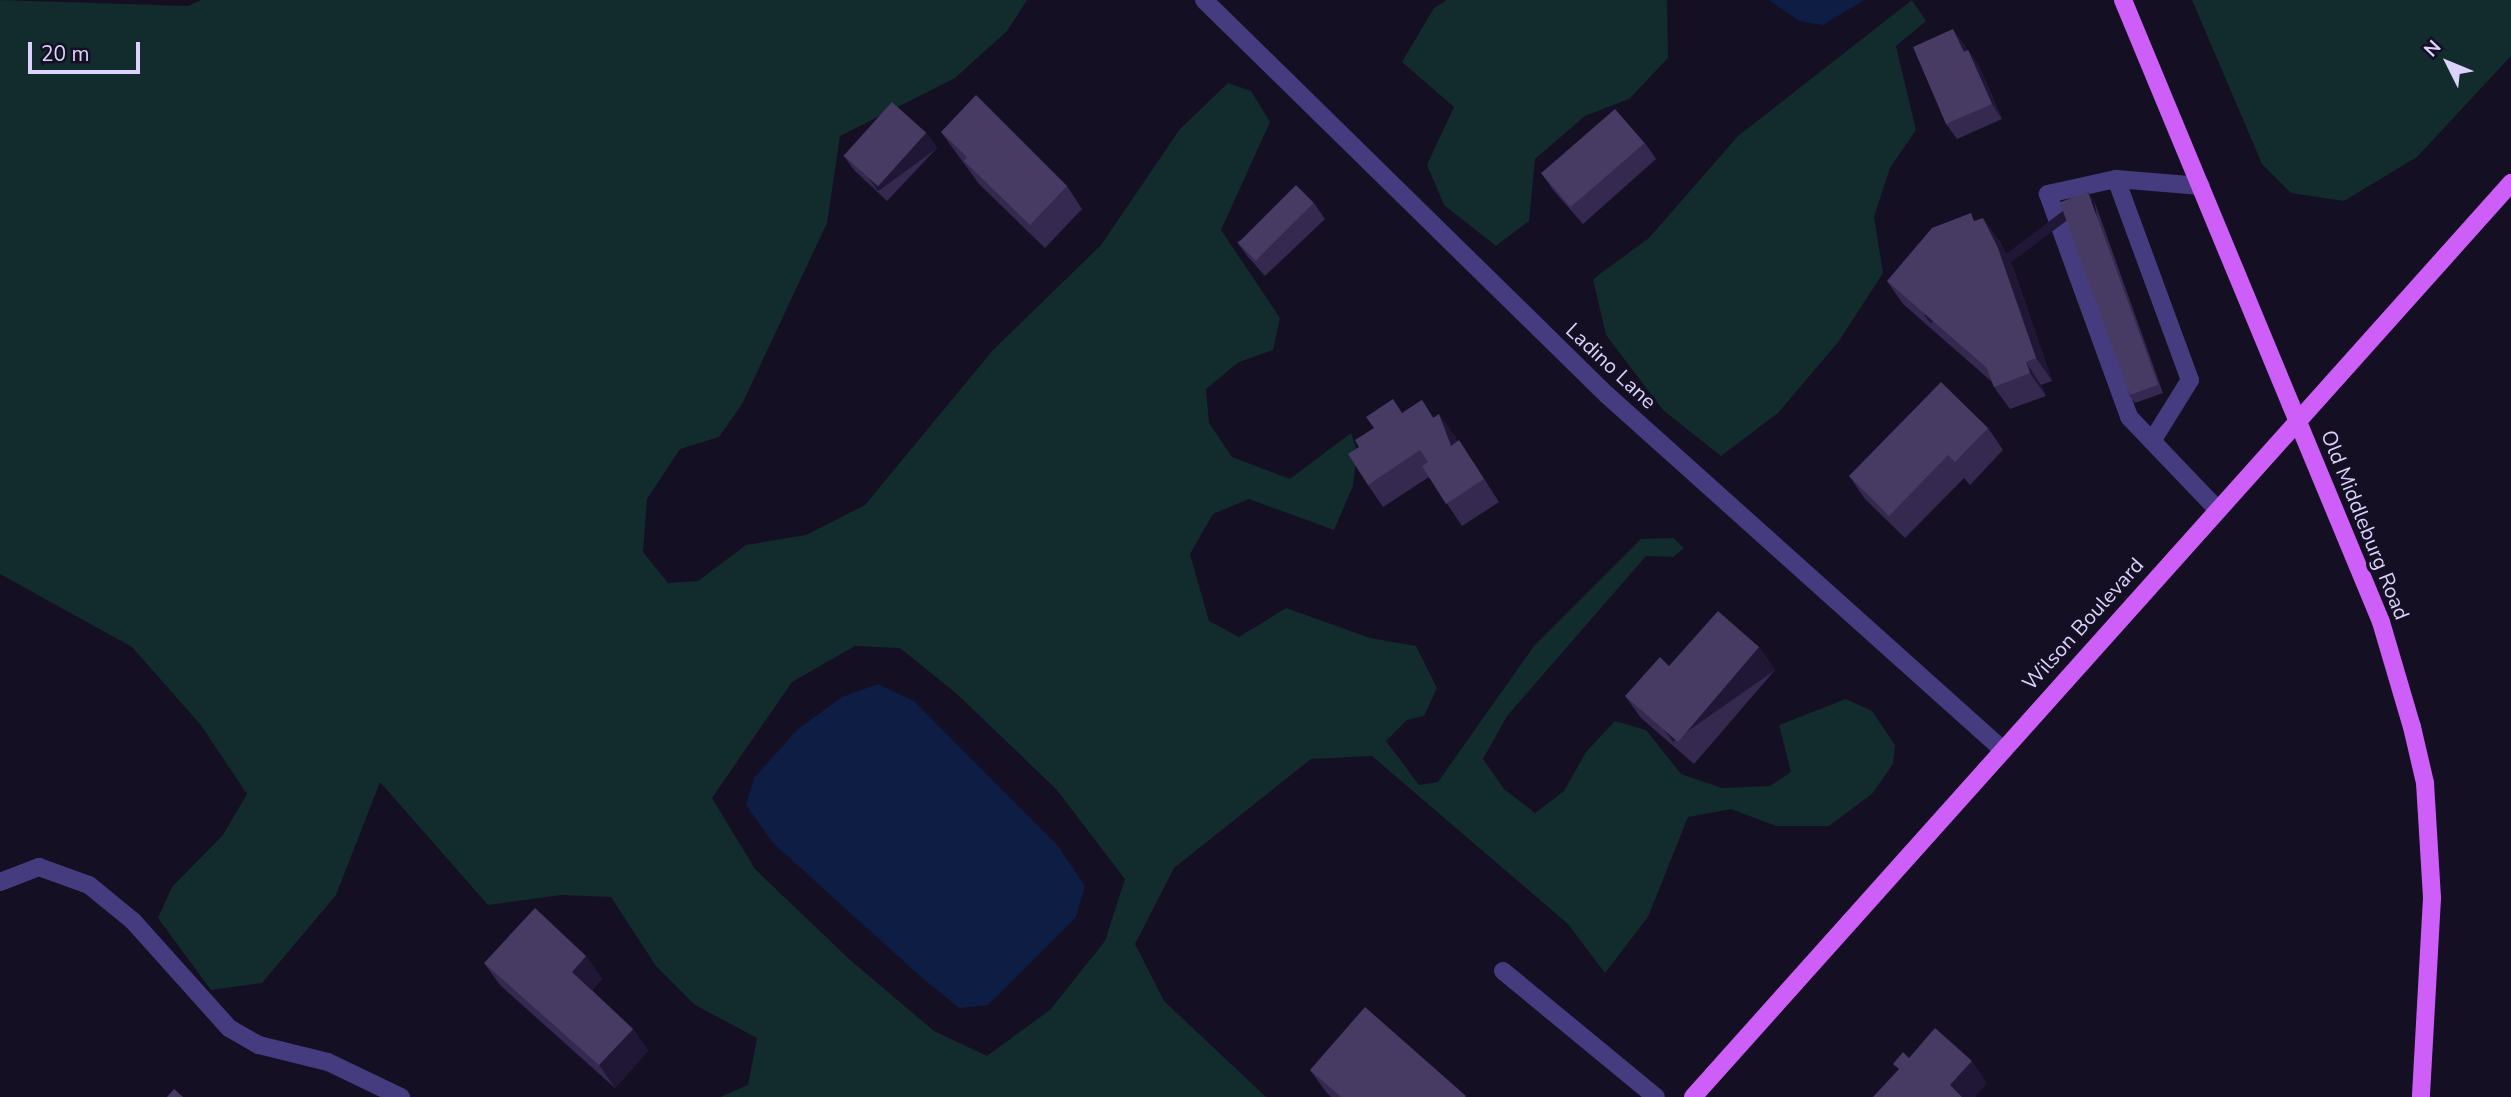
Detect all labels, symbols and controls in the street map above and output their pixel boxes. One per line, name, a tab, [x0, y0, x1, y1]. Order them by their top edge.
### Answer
scale bar	[32, 28, 144, 72]
north arrow	[2413, 28, 2483, 98]
text: N	[2418, 35, 2447, 63]
text: 20 m	[41, 40, 90, 68]
street label: Ladino Lane	[1561, 318, 1661, 414]
street label: Old Middleburg Road	[2315, 426, 2415, 624]
street label: Wilson Boulevard	[2017, 553, 2149, 695]

